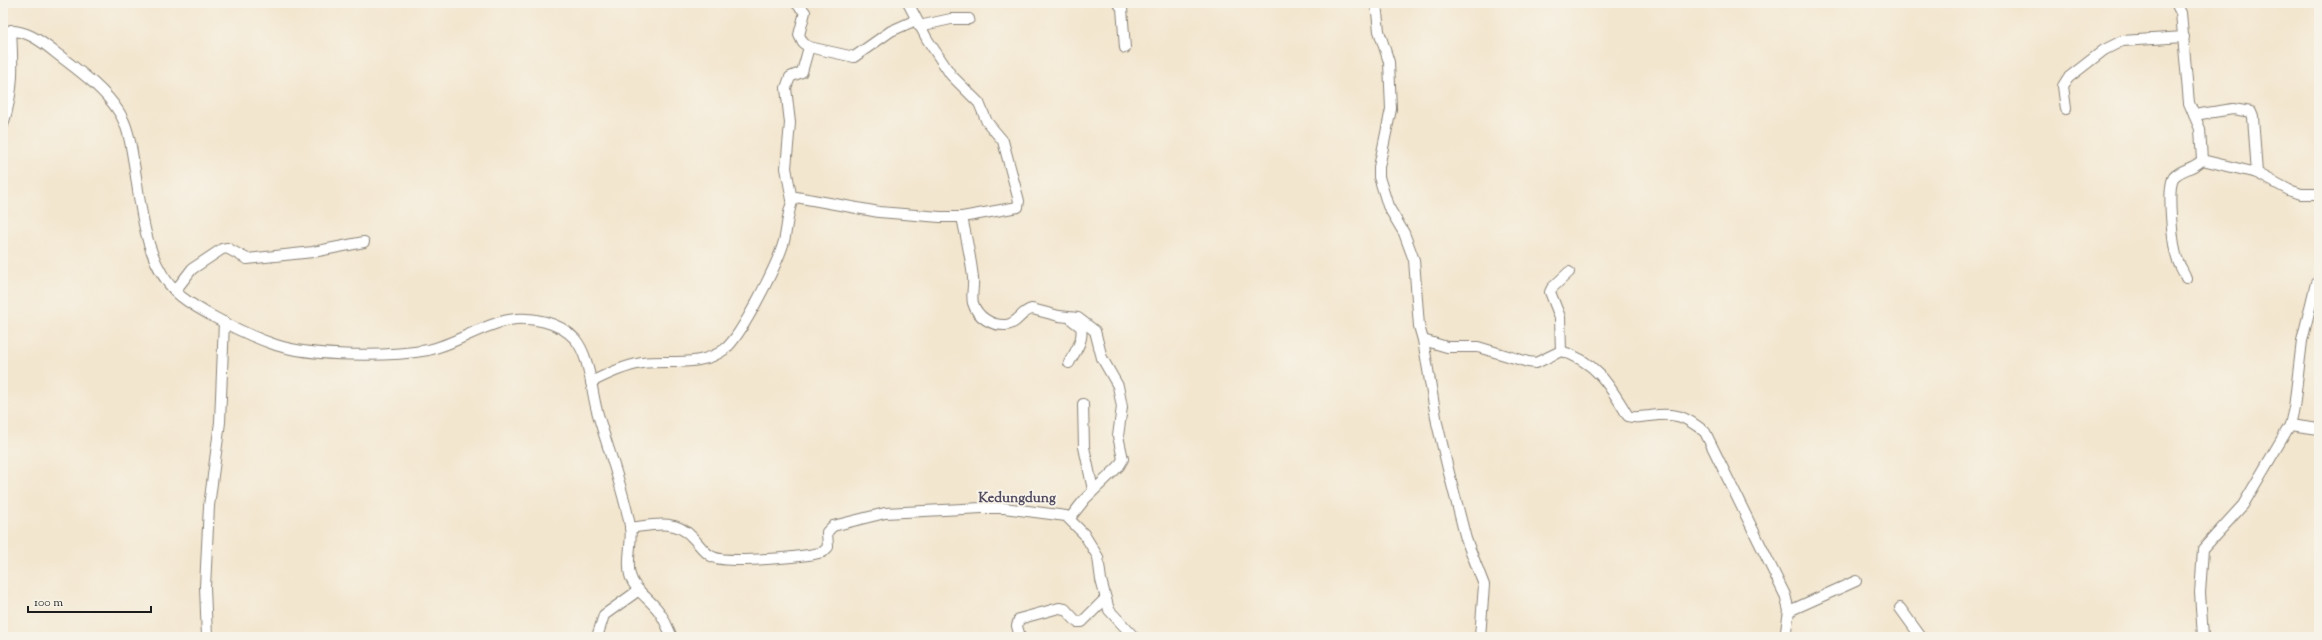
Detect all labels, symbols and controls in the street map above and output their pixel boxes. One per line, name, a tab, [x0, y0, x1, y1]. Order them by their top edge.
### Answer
district label: Kedungdung	[978, 489, 1056, 509]
scale bar	[28, 588, 151, 614]
text: 100 m	[34, 594, 63, 612]

